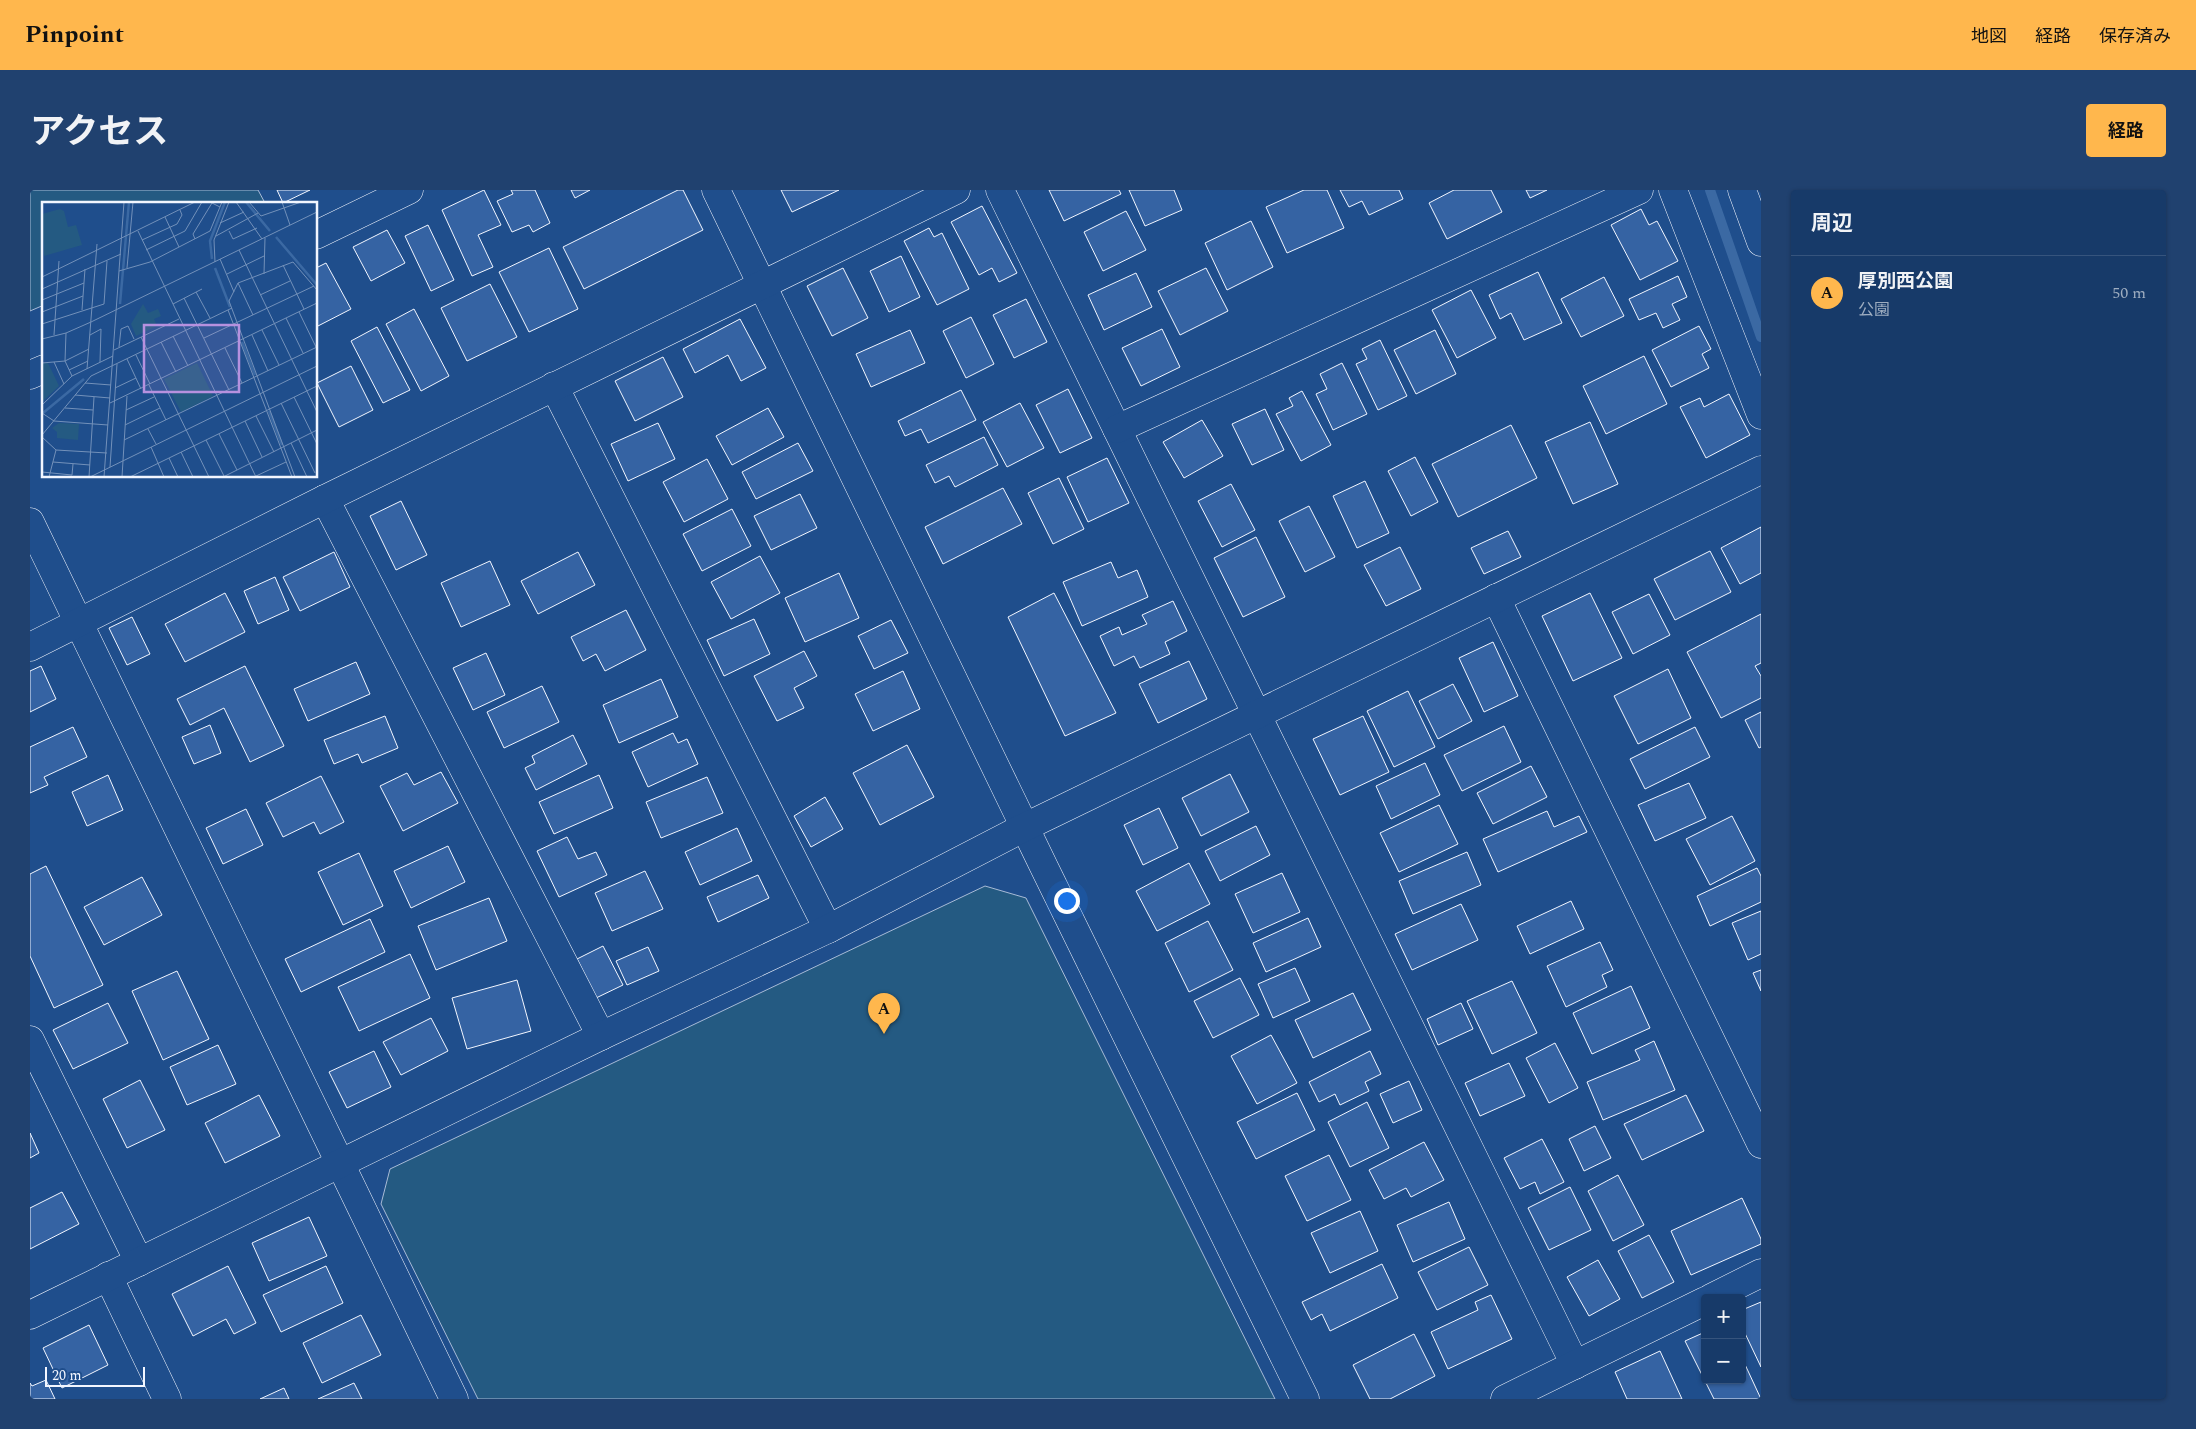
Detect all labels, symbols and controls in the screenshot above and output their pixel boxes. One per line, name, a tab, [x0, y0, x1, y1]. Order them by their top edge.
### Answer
text: Pinpoint	[25, 17, 124, 53]
text: 地図	[1971, 23, 2007, 50]
text: 経路	[2035, 23, 2071, 50]
text: 保存済み	[2099, 23, 2171, 50]
button: 経路	[2086, 104, 2166, 157]
text: アクセス	[30, 106, 168, 159]
inset map	[42, 202, 318, 478]
text: 周辺	[1811, 208, 1853, 240]
text: 厚別西公園	[1858, 267, 1953, 296]
text: A	[1821, 281, 1833, 305]
text: 50 m	[2112, 281, 2146, 305]
text: 公園	[1858, 298, 1890, 322]
your location	[1054, 888, 1080, 914]
pin: A	[868, 993, 900, 1034]
map controls	[1701, 1294, 1746, 1384]
button: +	[1701, 1294, 1746, 1339]
button: −	[1701, 1339, 1746, 1384]
scale bar	[45, 1364, 145, 1387]
text: 20 m	[52, 1365, 82, 1386]

